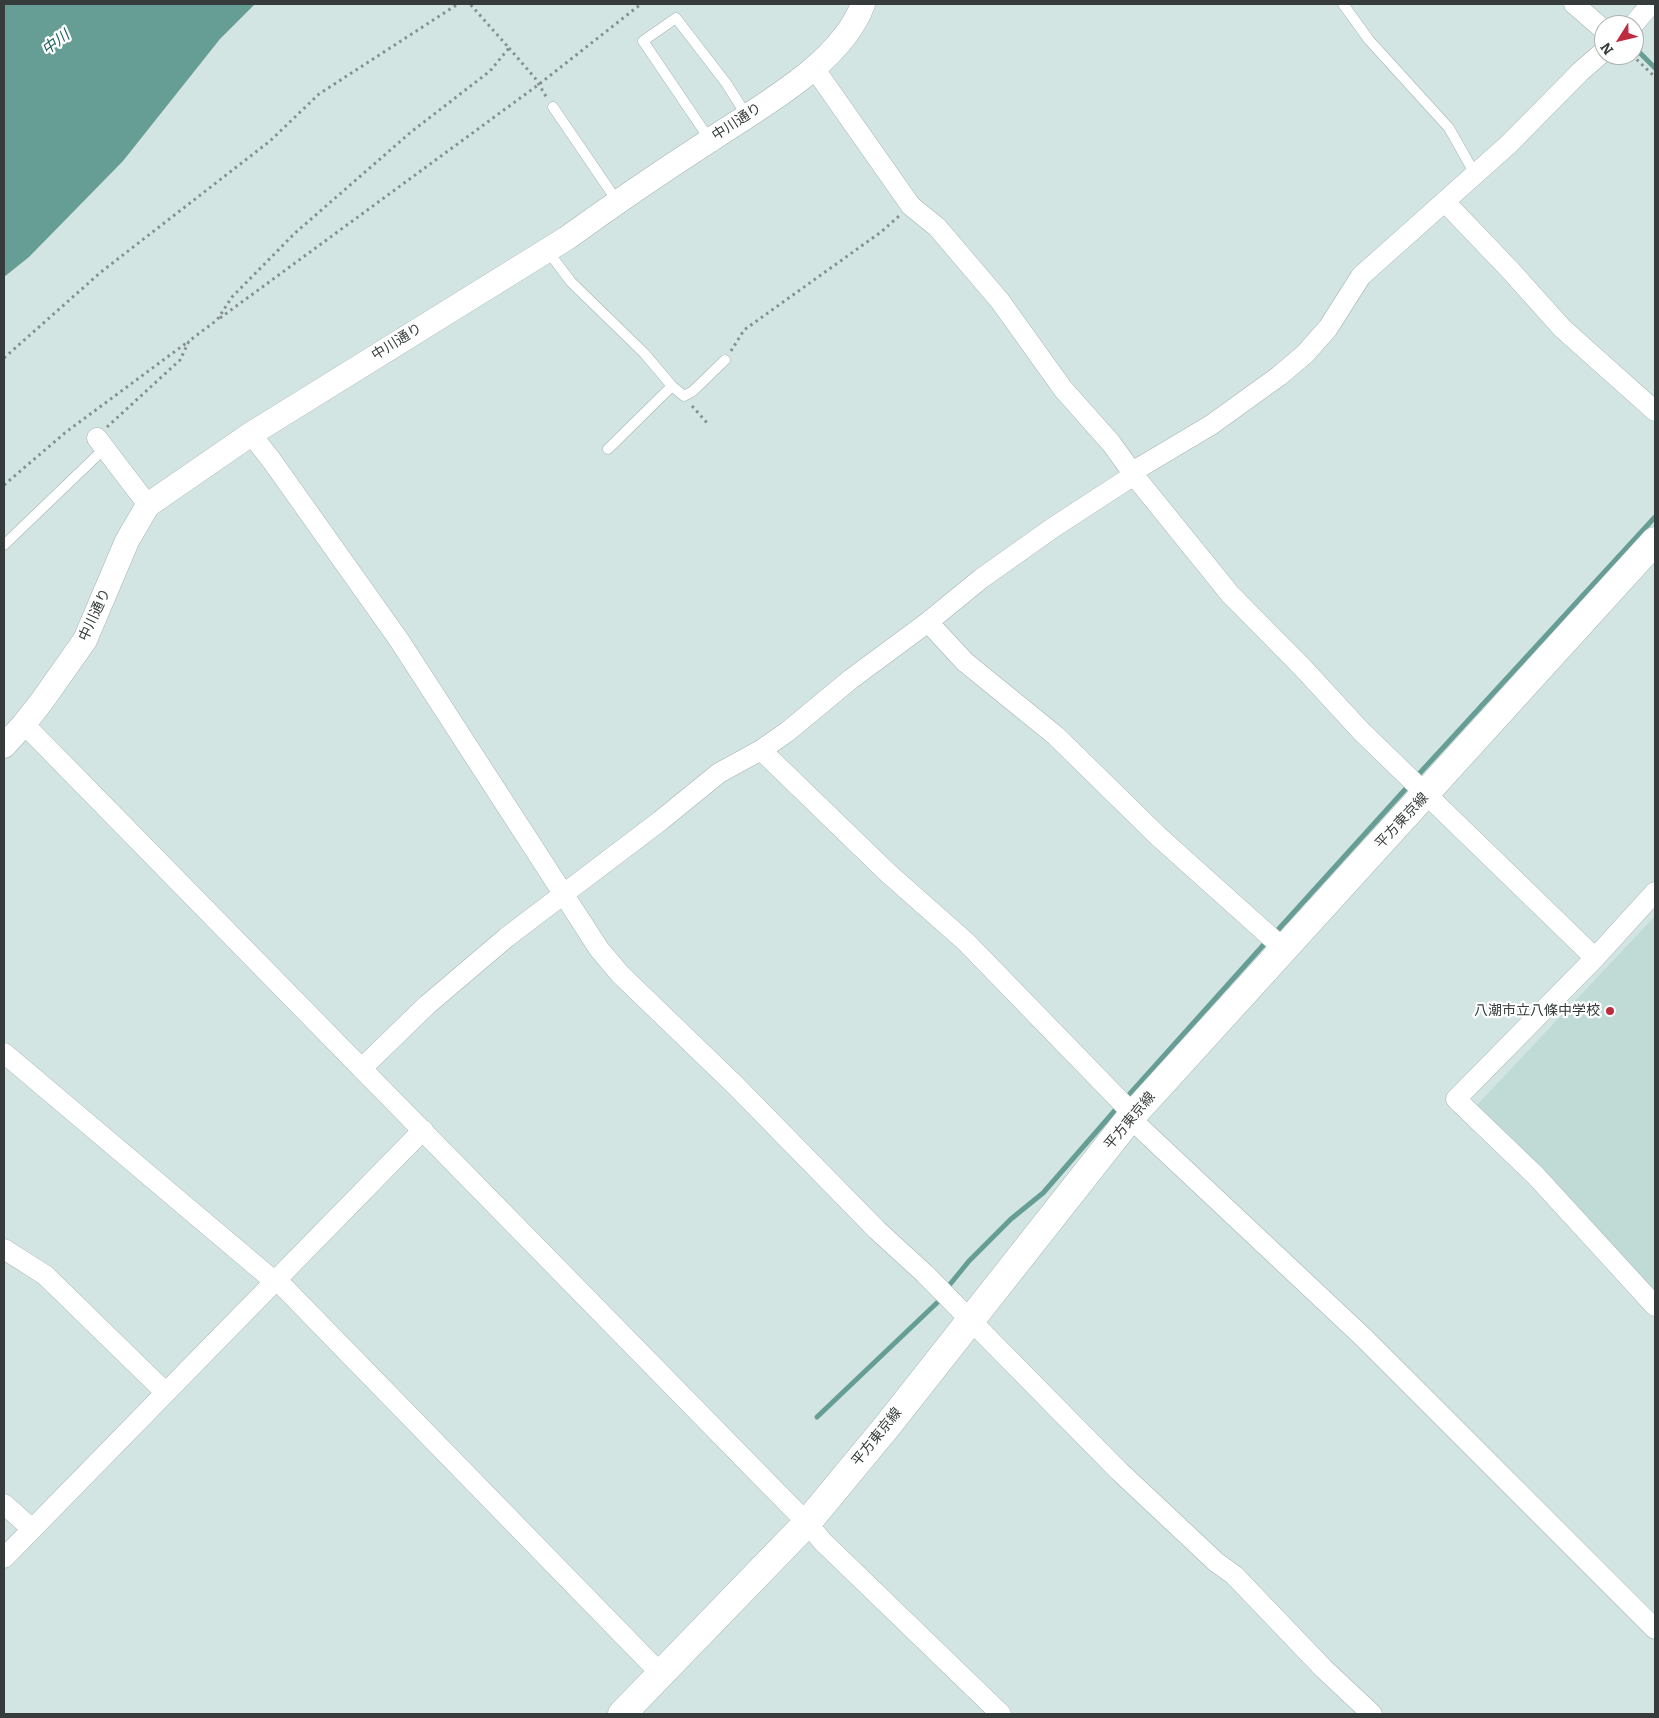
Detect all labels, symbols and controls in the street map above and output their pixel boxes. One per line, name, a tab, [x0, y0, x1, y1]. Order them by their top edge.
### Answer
north arrow	[1594, 15, 1644, 65]
water label: 中川	[39, 27, 73, 59]
text: N	[1597, 39, 1617, 58]
street label: 中川通り	[709, 100, 765, 144]
street label: 中川通り	[369, 320, 425, 364]
street label: 中川通り	[76, 586, 114, 644]
street label: 平方東京線	[1372, 790, 1432, 852]
place label: 八潮市立八條中学校	[1474, 1003, 1600, 1019]
marker: 八潮市立八條中学校	[1604, 1005, 1616, 1017]
street label: 平方東京線	[1101, 1089, 1159, 1153]
street label: 平方東京線	[848, 1405, 906, 1469]

